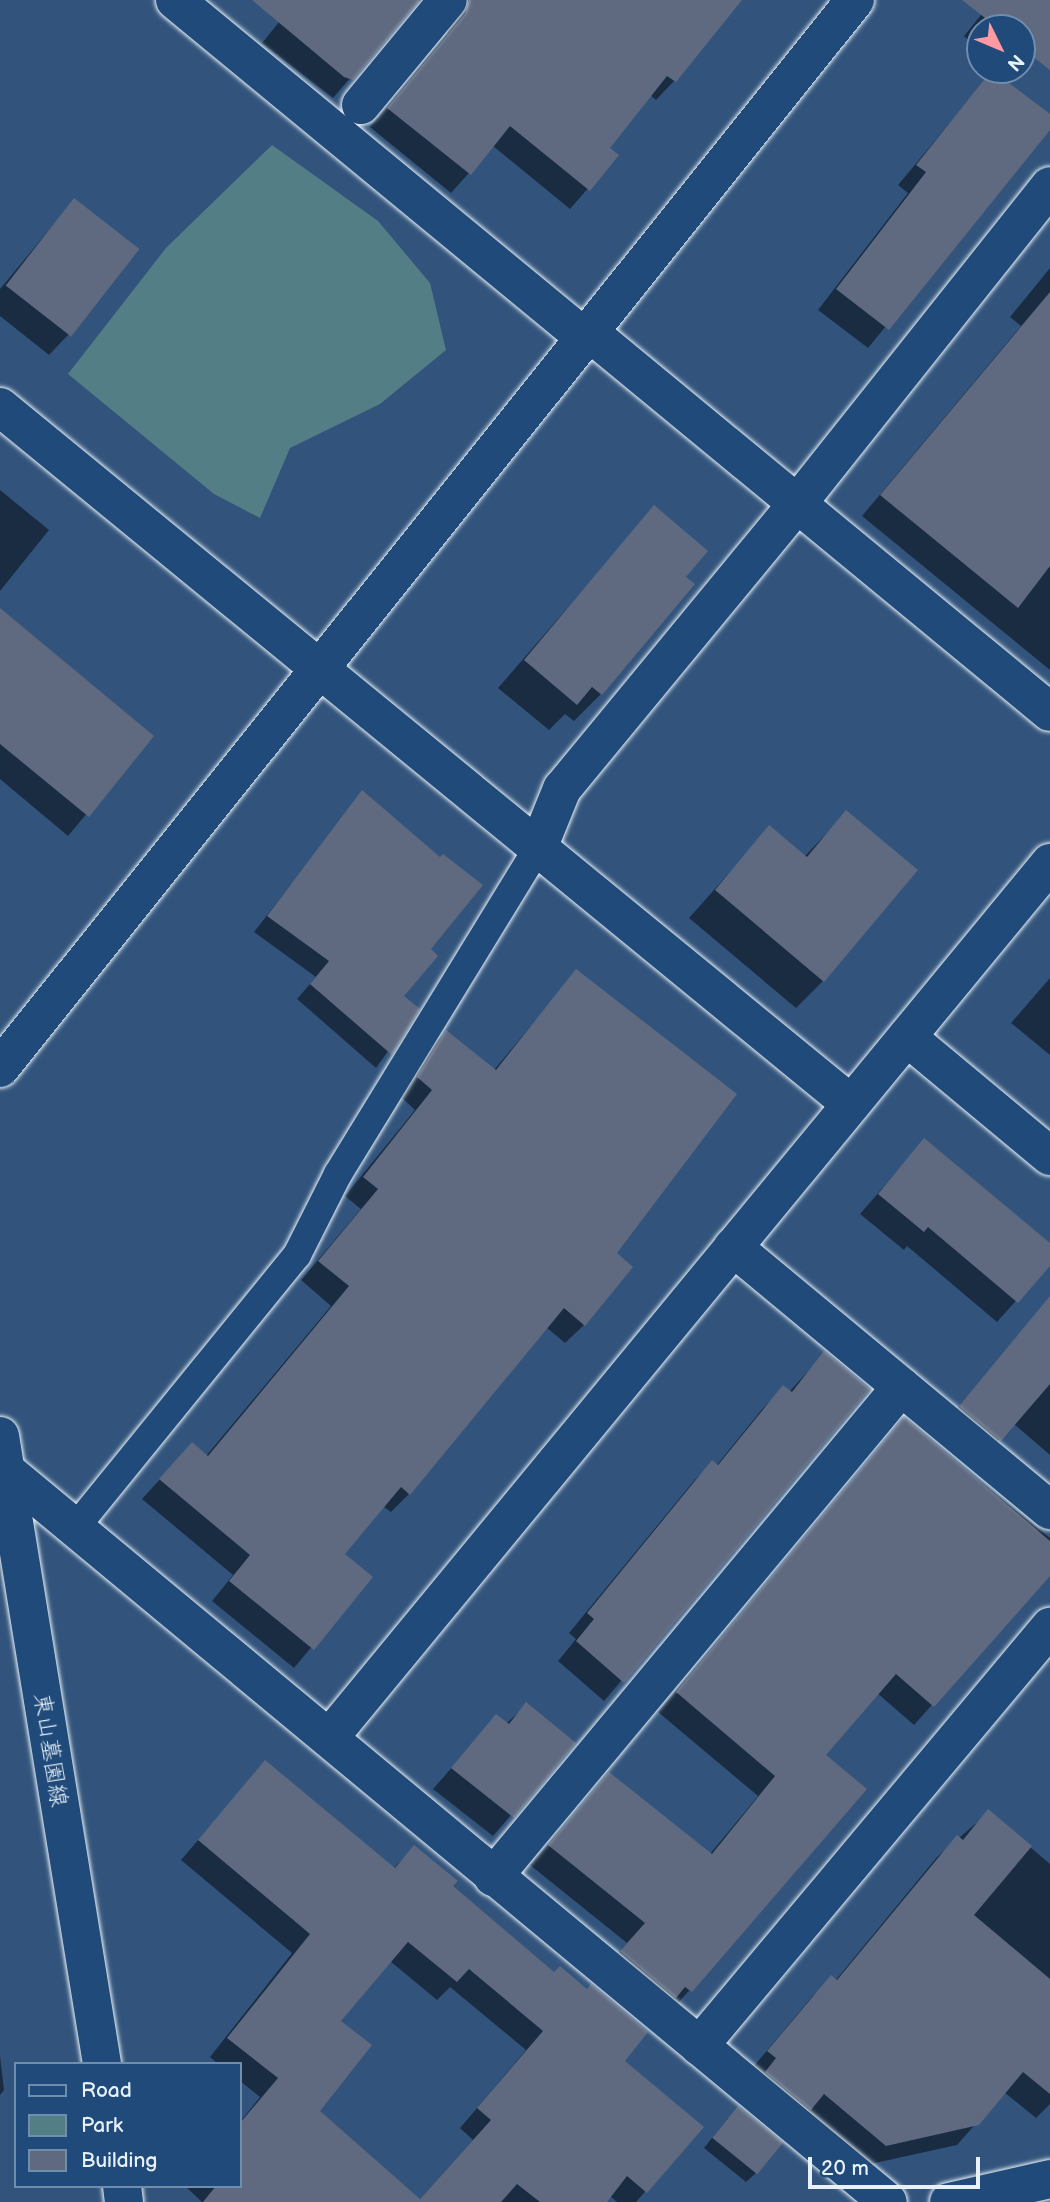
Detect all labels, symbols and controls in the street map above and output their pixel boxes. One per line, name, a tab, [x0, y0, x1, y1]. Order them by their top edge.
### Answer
north arrow	[966, 14, 1036, 84]
text: N	[1002, 49, 1029, 75]
street label: 東山墓園線	[27, 1691, 73, 1809]
legend	[14, 2062, 242, 2188]
text: Road	[81, 2078, 132, 2103]
text: Park	[81, 2113, 123, 2138]
scale bar	[812, 2142, 984, 2186]
text: Building	[81, 2148, 157, 2173]
text: 20 m	[821, 2156, 869, 2181]

